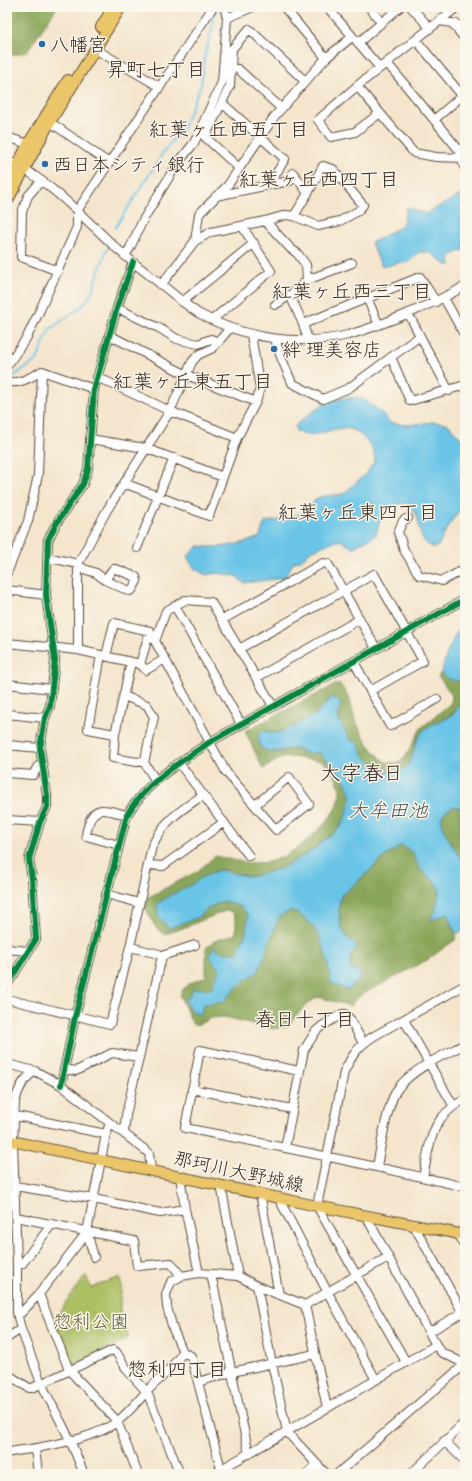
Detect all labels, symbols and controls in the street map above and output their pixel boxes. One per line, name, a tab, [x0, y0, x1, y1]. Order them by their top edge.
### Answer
place label: 八幡宮	[50, 33, 107, 57]
marker: 八幡宮	[37, 39, 47, 49]
district label: 昇町七丁目	[106, 57, 206, 82]
district label: 紅葉ヶ丘西五丁目	[149, 117, 309, 142]
place label: 西日本シティ銀行	[53, 153, 205, 177]
marker: 西日本シティ銀行	[40, 159, 50, 169]
district label: 紅葉ヶ丘西四丁目	[239, 167, 399, 192]
district label: 紅葉ヶ丘西三丁目	[272, 279, 432, 304]
place label: 絆 理美容店	[282, 338, 382, 362]
marker: 絆 理美容店	[269, 344, 279, 354]
district label: 紅葉ヶ丘東五丁目	[113, 369, 273, 394]
district label: 紅葉ヶ丘東四丁目	[278, 500, 438, 525]
district label: 大字春日	[320, 760, 404, 786]
water label: 大牟田池	[348, 798, 429, 823]
district label: 春日十丁目	[255, 1007, 355, 1032]
street label: 那珂川大野城線	[171, 1146, 306, 1198]
park label: 惣利公園	[53, 1310, 129, 1334]
district label: 惣利四丁目	[127, 1357, 227, 1382]

